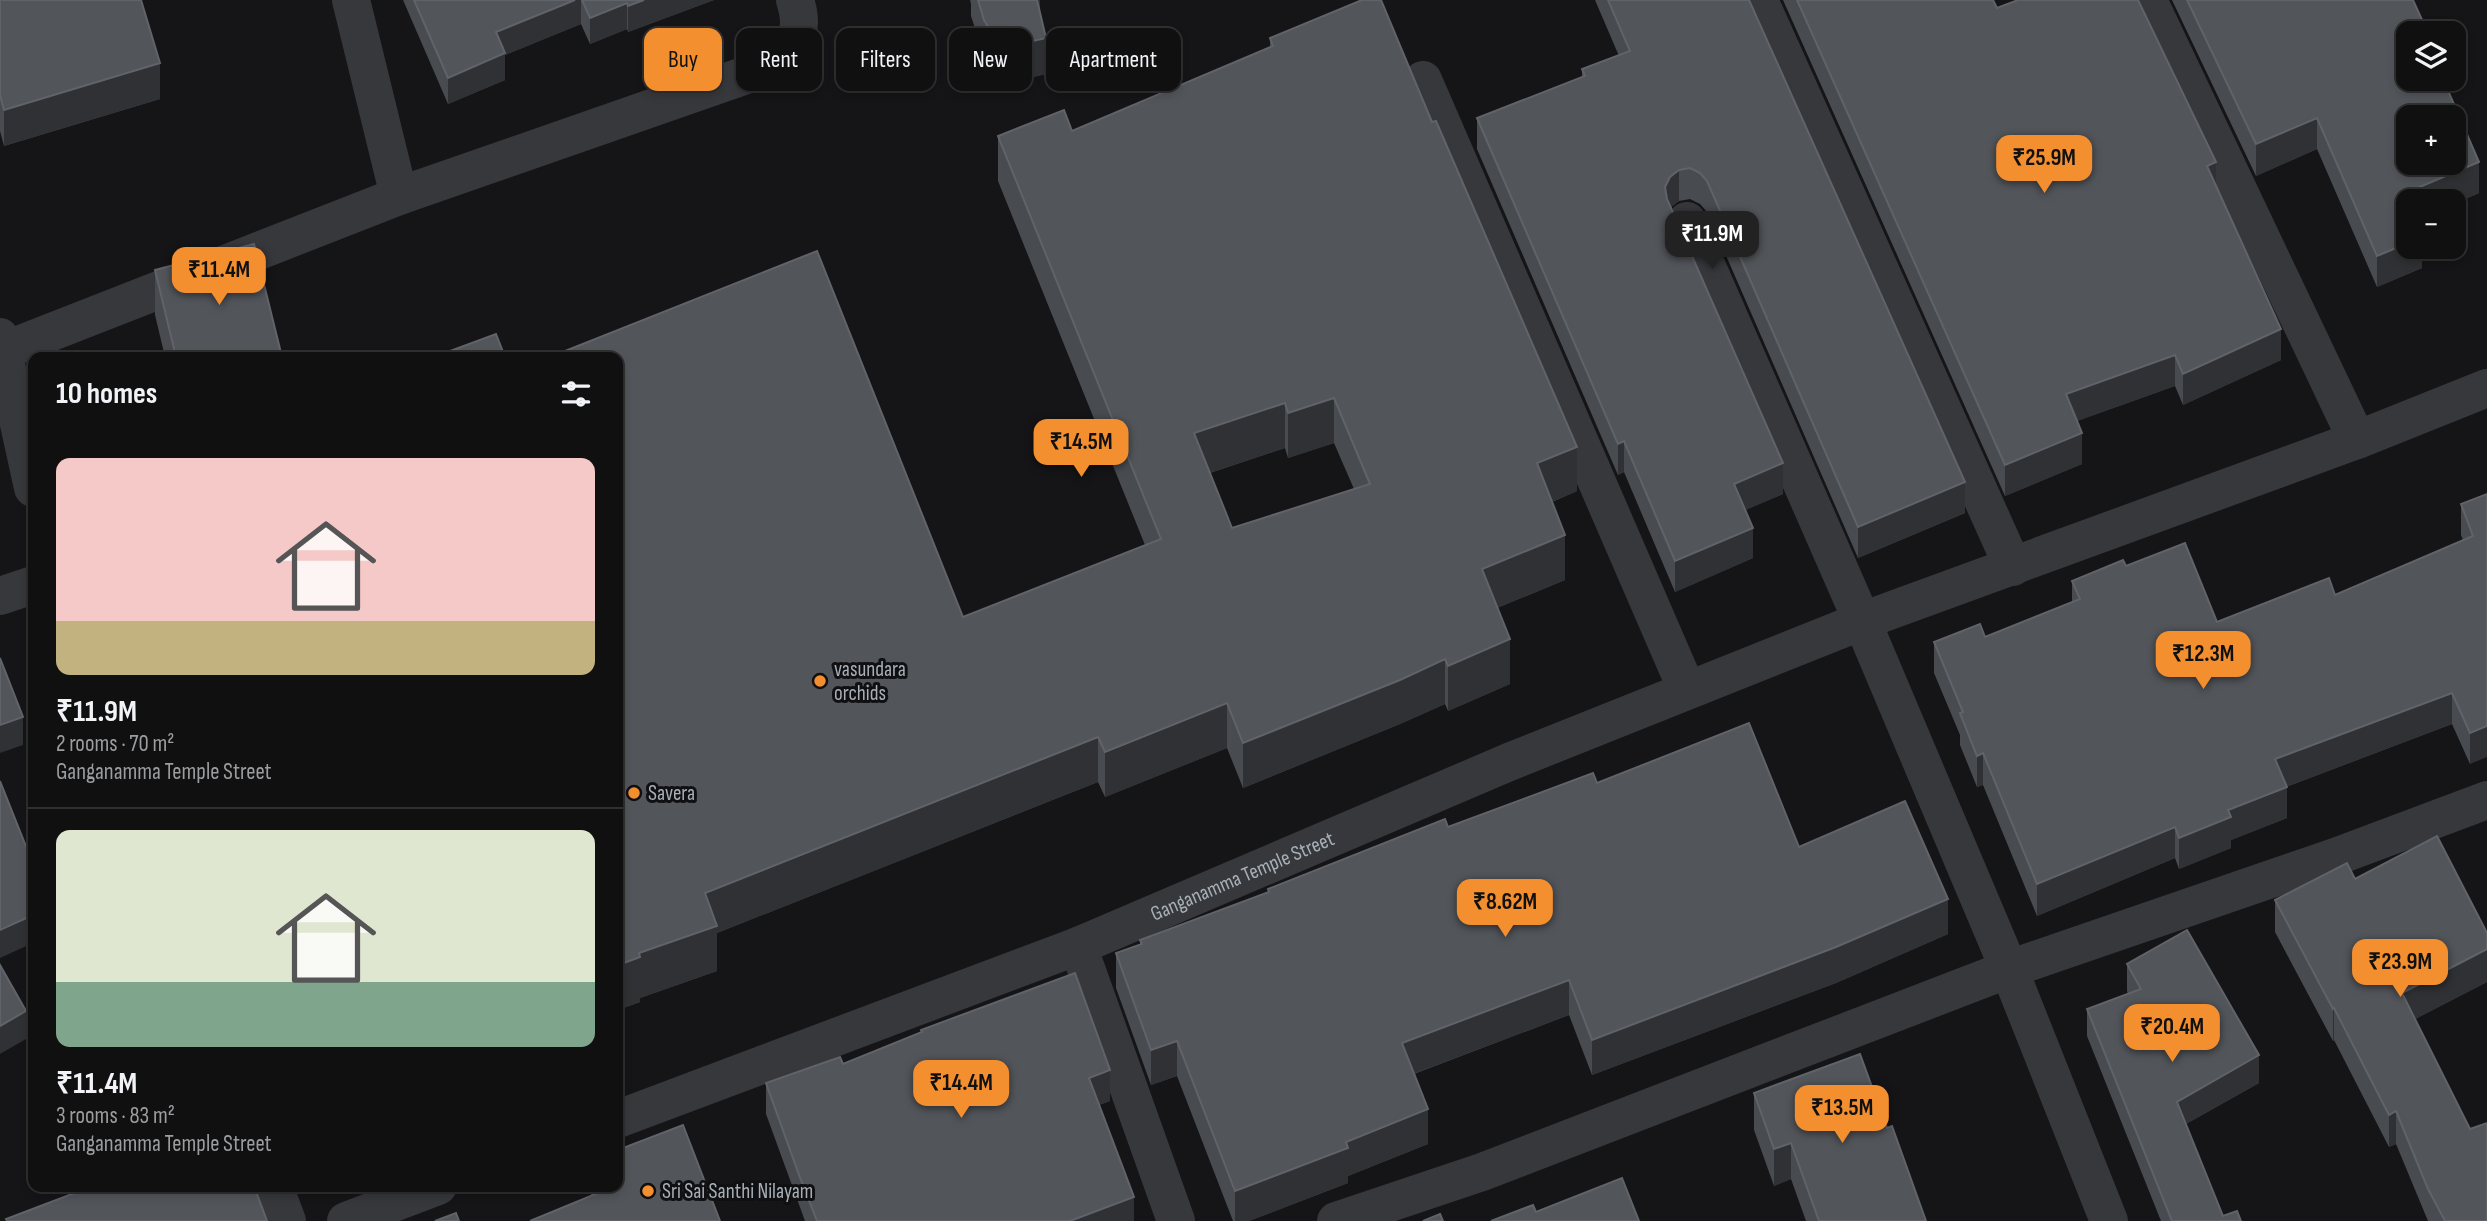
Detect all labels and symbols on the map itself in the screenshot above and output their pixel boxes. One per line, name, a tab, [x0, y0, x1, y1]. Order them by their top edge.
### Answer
pin: ₹25.9M	[1987, 136, 2101, 195]
pin: ₹11.9M	[1655, 212, 1769, 271]
pin: ₹11.4M	[162, 247, 276, 307]
pin: ₹14.5M	[1024, 420, 1138, 479]
pin: ₹12.3M	[2146, 632, 2260, 691]
place label: vasundara orchids	[834, 657, 906, 706]
marker: vasundara orchids	[812, 673, 828, 689]
place label: Savera	[648, 781, 695, 806]
marker: Savera	[626, 785, 642, 801]
street label: Ganganamma Temple Street	[1147, 826, 1338, 927]
pin: ₹8.62M	[1448, 880, 1562, 939]
pin: ₹23.9M	[2343, 940, 2457, 999]
pin: ₹20.4M	[2115, 1004, 2229, 1064]
pin: ₹14.4M	[904, 1060, 1018, 1120]
pin: ₹13.5M	[1785, 1086, 1899, 1145]
place label: Sri Sai Santhi Nilayam	[662, 1179, 813, 1204]
marker: Sri Sai Santhi Nilayam	[640, 1183, 656, 1199]

